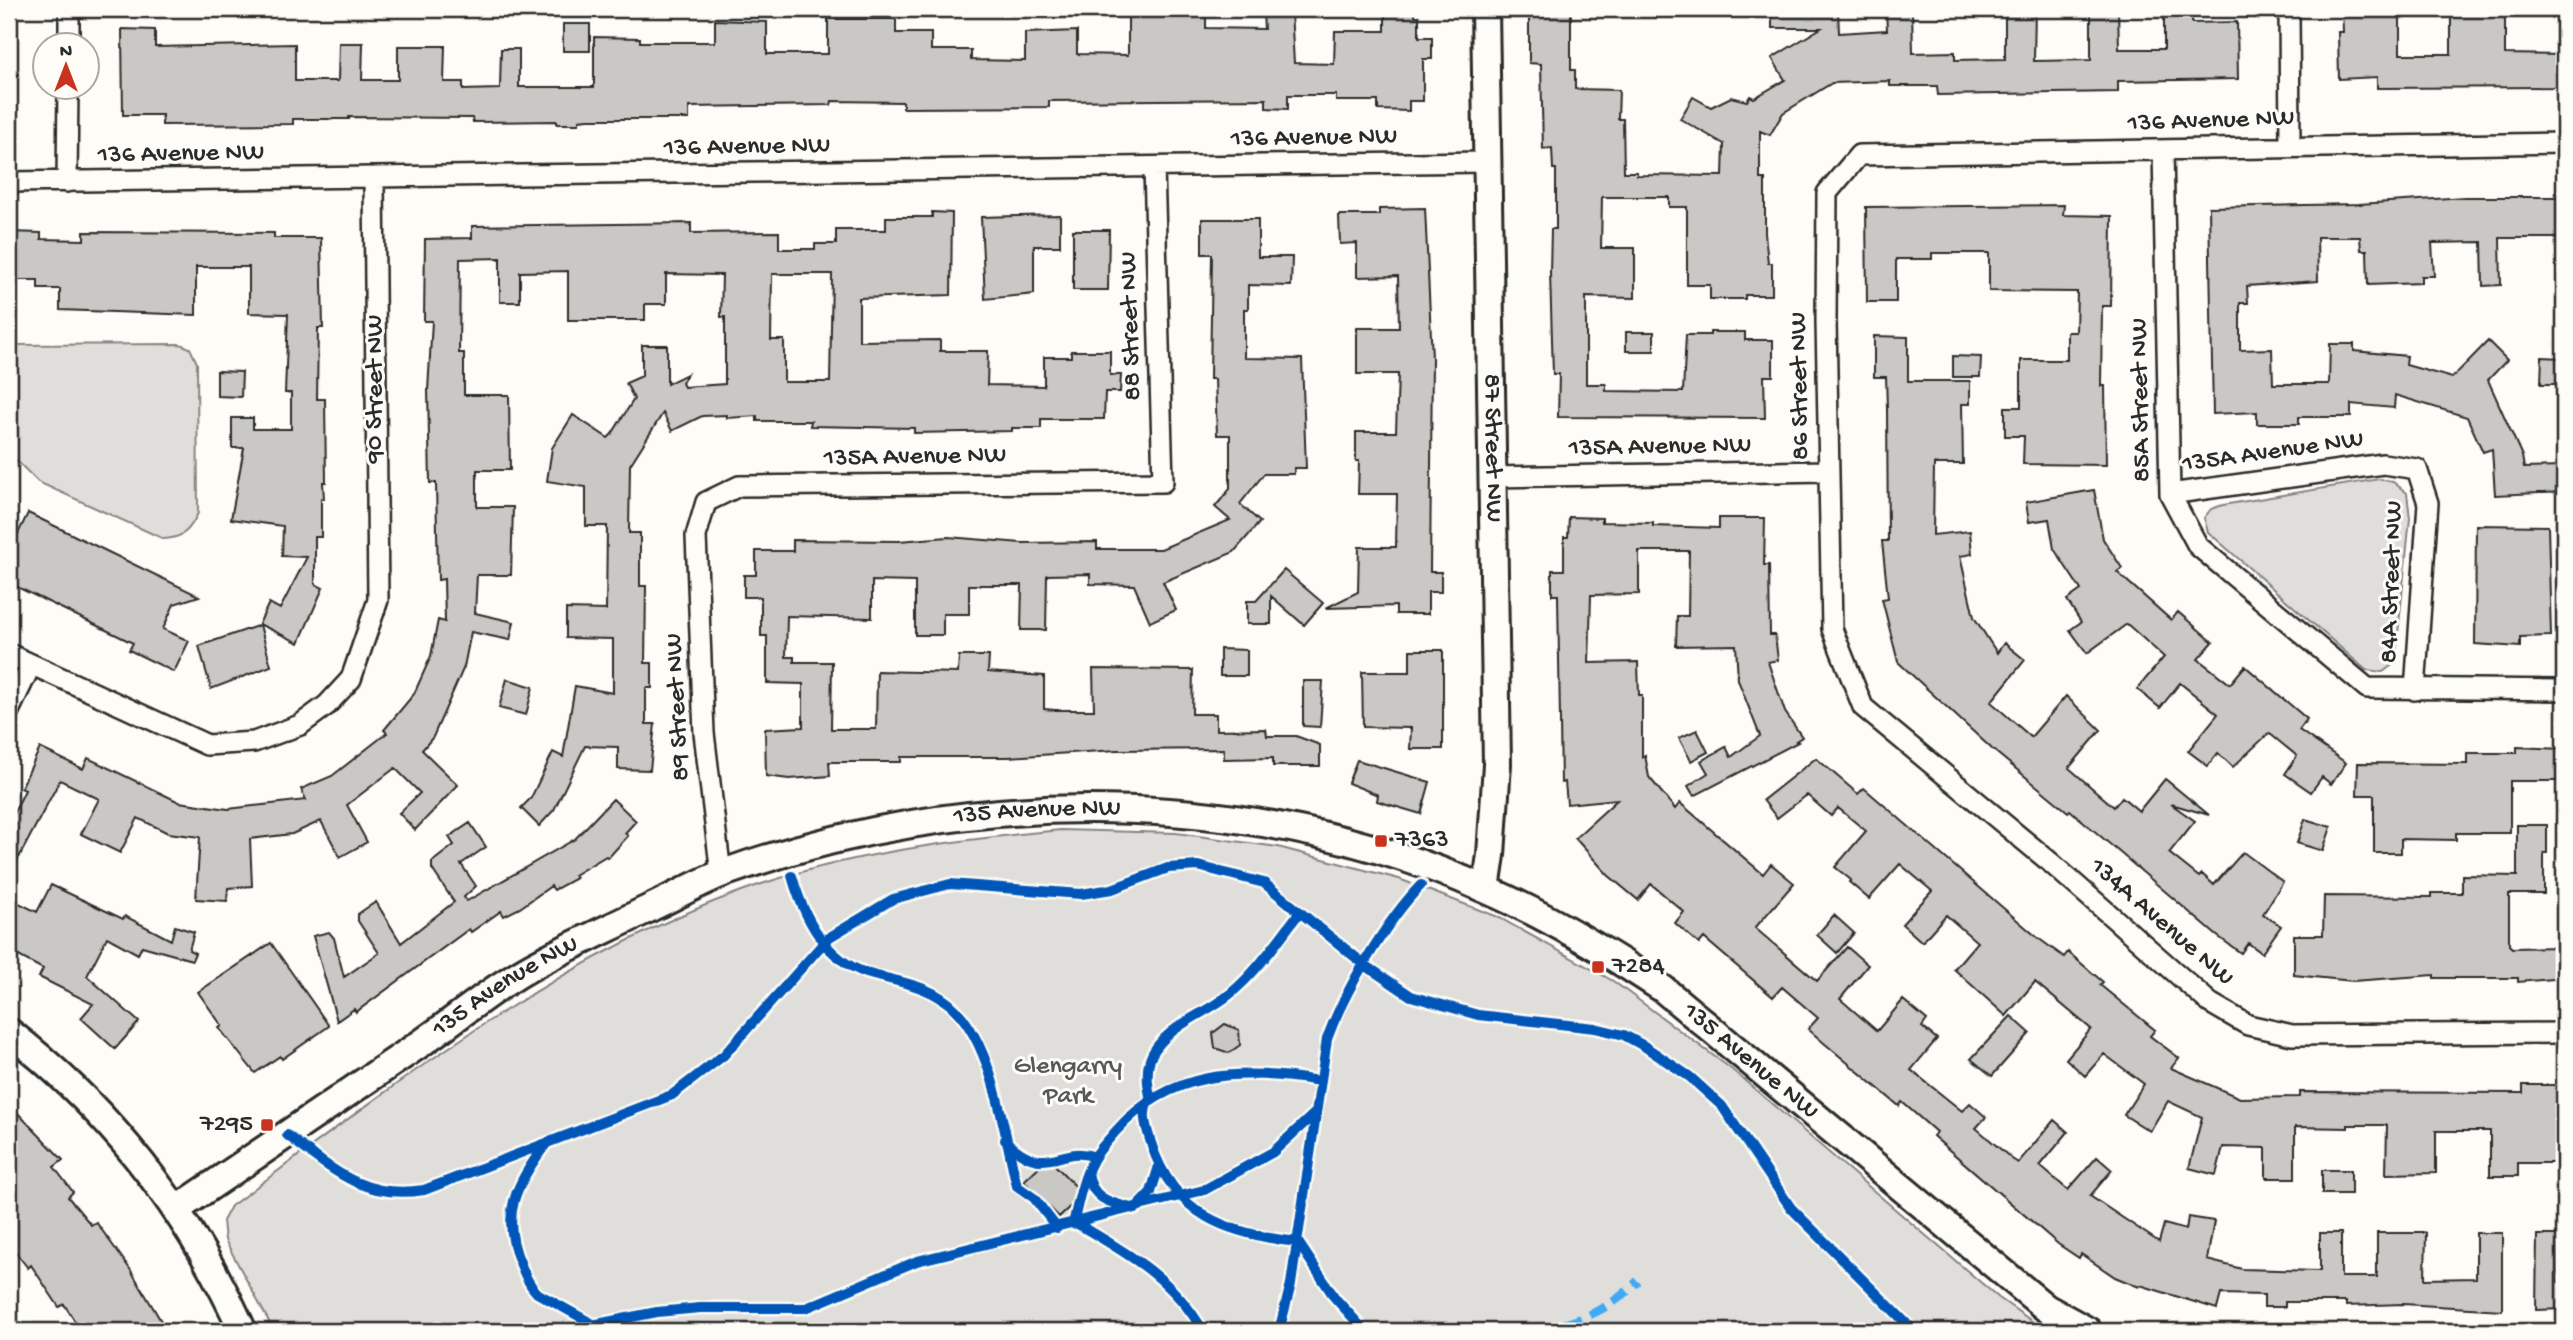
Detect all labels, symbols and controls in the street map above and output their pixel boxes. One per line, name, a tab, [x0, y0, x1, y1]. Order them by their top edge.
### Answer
north arrow	[32, 32, 102, 102]
text: N	[60, 41, 72, 64]
street label: 136 Avenue NW	[2126, 104, 2295, 140]
street label: 136 Avenue NW	[1229, 122, 1398, 156]
street label: 136 Avenue NW	[662, 131, 831, 165]
street label: 136 Avenue NW	[96, 138, 265, 172]
street label: 88 Street NW	[1114, 251, 1150, 401]
street label: 86 Street NW	[1784, 312, 1818, 460]
street label: 90 Street NW	[361, 315, 392, 464]
street label: 85A Street NW	[2125, 318, 2159, 482]
street label: 87 Street NW	[1475, 373, 1509, 522]
street label: 135A Avenue NW	[2179, 425, 2366, 481]
street label: 135A Avenue NW	[1567, 431, 1752, 465]
street label: 135A Avenue NW	[822, 441, 1007, 475]
street label: 84A Street NW	[2375, 500, 2411, 664]
street label: 89 Street NW	[660, 632, 698, 782]
street label: 135 Avenue NW	[951, 794, 1121, 833]
place label: 7363	[1394, 826, 1449, 857]
marker: 7363	[1373, 833, 1389, 849]
street label: 134A Avenue NW	[2082, 851, 2240, 994]
street label: 135 Avenue NW	[426, 929, 584, 1046]
place label: 7284	[1611, 952, 1665, 983]
marker: 7284	[1590, 959, 1606, 975]
street label: 135 Avenue NW	[1675, 996, 1825, 1127]
park label: Glengarry Park	[1014, 1052, 1122, 1113]
place label: 7295	[199, 1110, 253, 1141]
marker: 7295	[259, 1117, 275, 1133]

